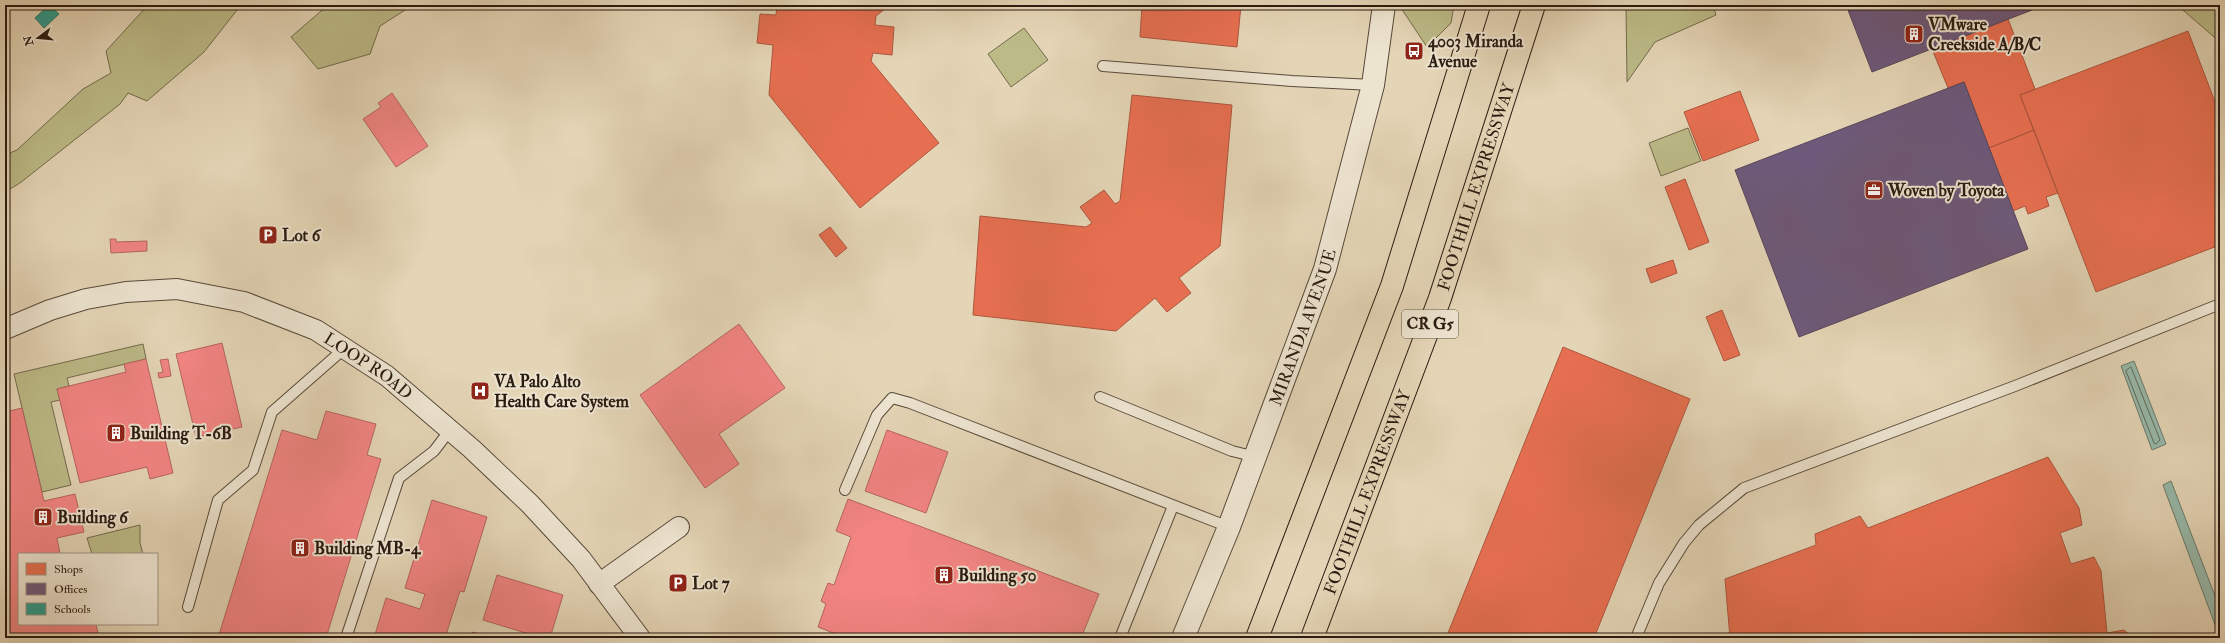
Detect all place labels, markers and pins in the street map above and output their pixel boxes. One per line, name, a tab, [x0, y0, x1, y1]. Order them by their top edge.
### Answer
place label: VMware Creekside A/B/C	[1927, 14, 2041, 55]
building icon: VMware Creekside A/B/C	[1903, 23, 1925, 45]
place label: 4003 Miranda Avenue	[1427, 31, 1524, 72]
bus stop icon: 4003 Miranda Avenue	[1403, 40, 1425, 62]
office icon: Woven by Toyota	[1863, 179, 1885, 201]
place label: Woven by Toyota	[1887, 180, 2005, 202]
parking icon: Lot 6	[257, 224, 279, 246]
place label: Lot 6	[282, 225, 322, 246]
place label: VA Palo Alto Health Care System	[493, 371, 630, 413]
hospital icon: VA Palo Alto Health Care System	[469, 380, 491, 402]
building icon: Building T-6B	[105, 422, 127, 444]
place label: Building T-6B	[130, 423, 232, 445]
building icon: Building 6	[32, 506, 54, 528]
place label: Building 6	[57, 507, 129, 529]
building icon: Building MB-4	[289, 537, 311, 559]
place label: Building MB-4	[314, 538, 422, 560]
building icon: Building 50	[933, 564, 955, 586]
place label: Building 50	[958, 565, 1037, 587]
parking icon: Lot 7	[667, 572, 689, 594]
place label: Lot 7	[692, 573, 730, 594]

